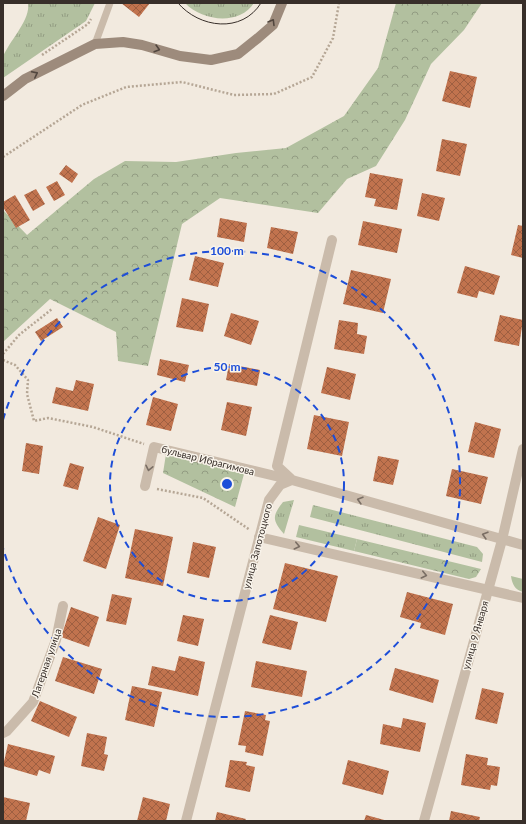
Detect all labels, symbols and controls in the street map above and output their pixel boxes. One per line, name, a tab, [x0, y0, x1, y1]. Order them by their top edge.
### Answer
one-way arrow	[268, 20, 275, 27]
one-way arrow	[153, 44, 160, 53]
one-way arrow	[31, 71, 38, 79]
text: 100 m	[210, 243, 244, 258]
text: 50 m	[214, 359, 240, 374]
street label: бульвар Ибрагимова	[160, 443, 256, 477]
one-way arrow	[146, 465, 154, 472]
centre of rings	[220, 477, 234, 491]
one-way arrow	[357, 496, 364, 505]
street label: улица Запотоцкого	[240, 501, 274, 590]
one-way arrow	[482, 531, 489, 540]
one-way arrow	[294, 541, 300, 549]
one-way arrow	[421, 570, 427, 578]
street label: улица 9 Января	[459, 599, 491, 671]
street label: Лагерная улица	[28, 627, 63, 700]

